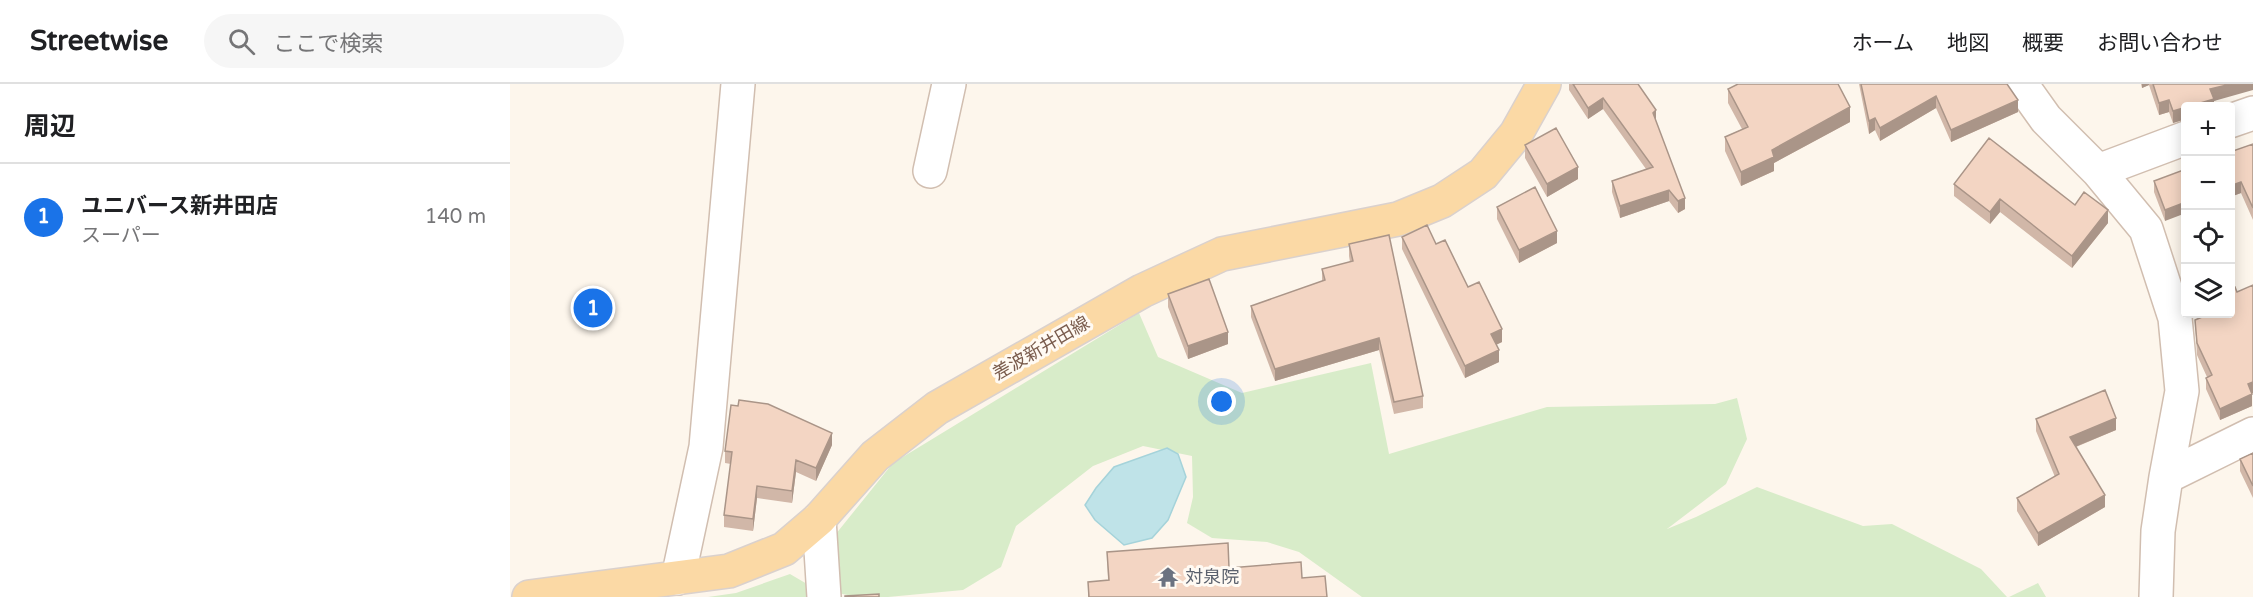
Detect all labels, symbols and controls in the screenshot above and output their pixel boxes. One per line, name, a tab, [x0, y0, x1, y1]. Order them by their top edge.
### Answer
search box	[204, 14, 624, 68]
text: Streetwise	[30, 24, 168, 58]
icon: search	[225, 25, 258, 58]
text: ここで検索	[273, 31, 383, 57]
text: ホーム	[1852, 31, 1914, 56]
text: 地図	[1947, 31, 1989, 56]
text: 概要	[2022, 31, 2064, 56]
text: お問い合わせ	[2097, 31, 2223, 56]
map controls	[2181, 102, 2235, 318]
button: +	[2181, 102, 2235, 156]
text: 周辺	[24, 111, 76, 142]
button: −	[2181, 156, 2235, 210]
text: ユニバース新井田店	[81, 193, 278, 219]
text: 1	[37, 205, 50, 229]
text: 140 m	[425, 205, 486, 229]
button: locate	[2181, 210, 2235, 264]
text: スーパー	[81, 224, 161, 248]
button: layers	[2181, 264, 2235, 318]
pin: 1	[574, 286, 613, 330]
street label: 差波新井田線	[989, 311, 1093, 385]
your location	[1207, 387, 1236, 416]
temple icon: 対泉院	[1156, 565, 1180, 589]
place label: 対泉院	[1185, 566, 1239, 588]

